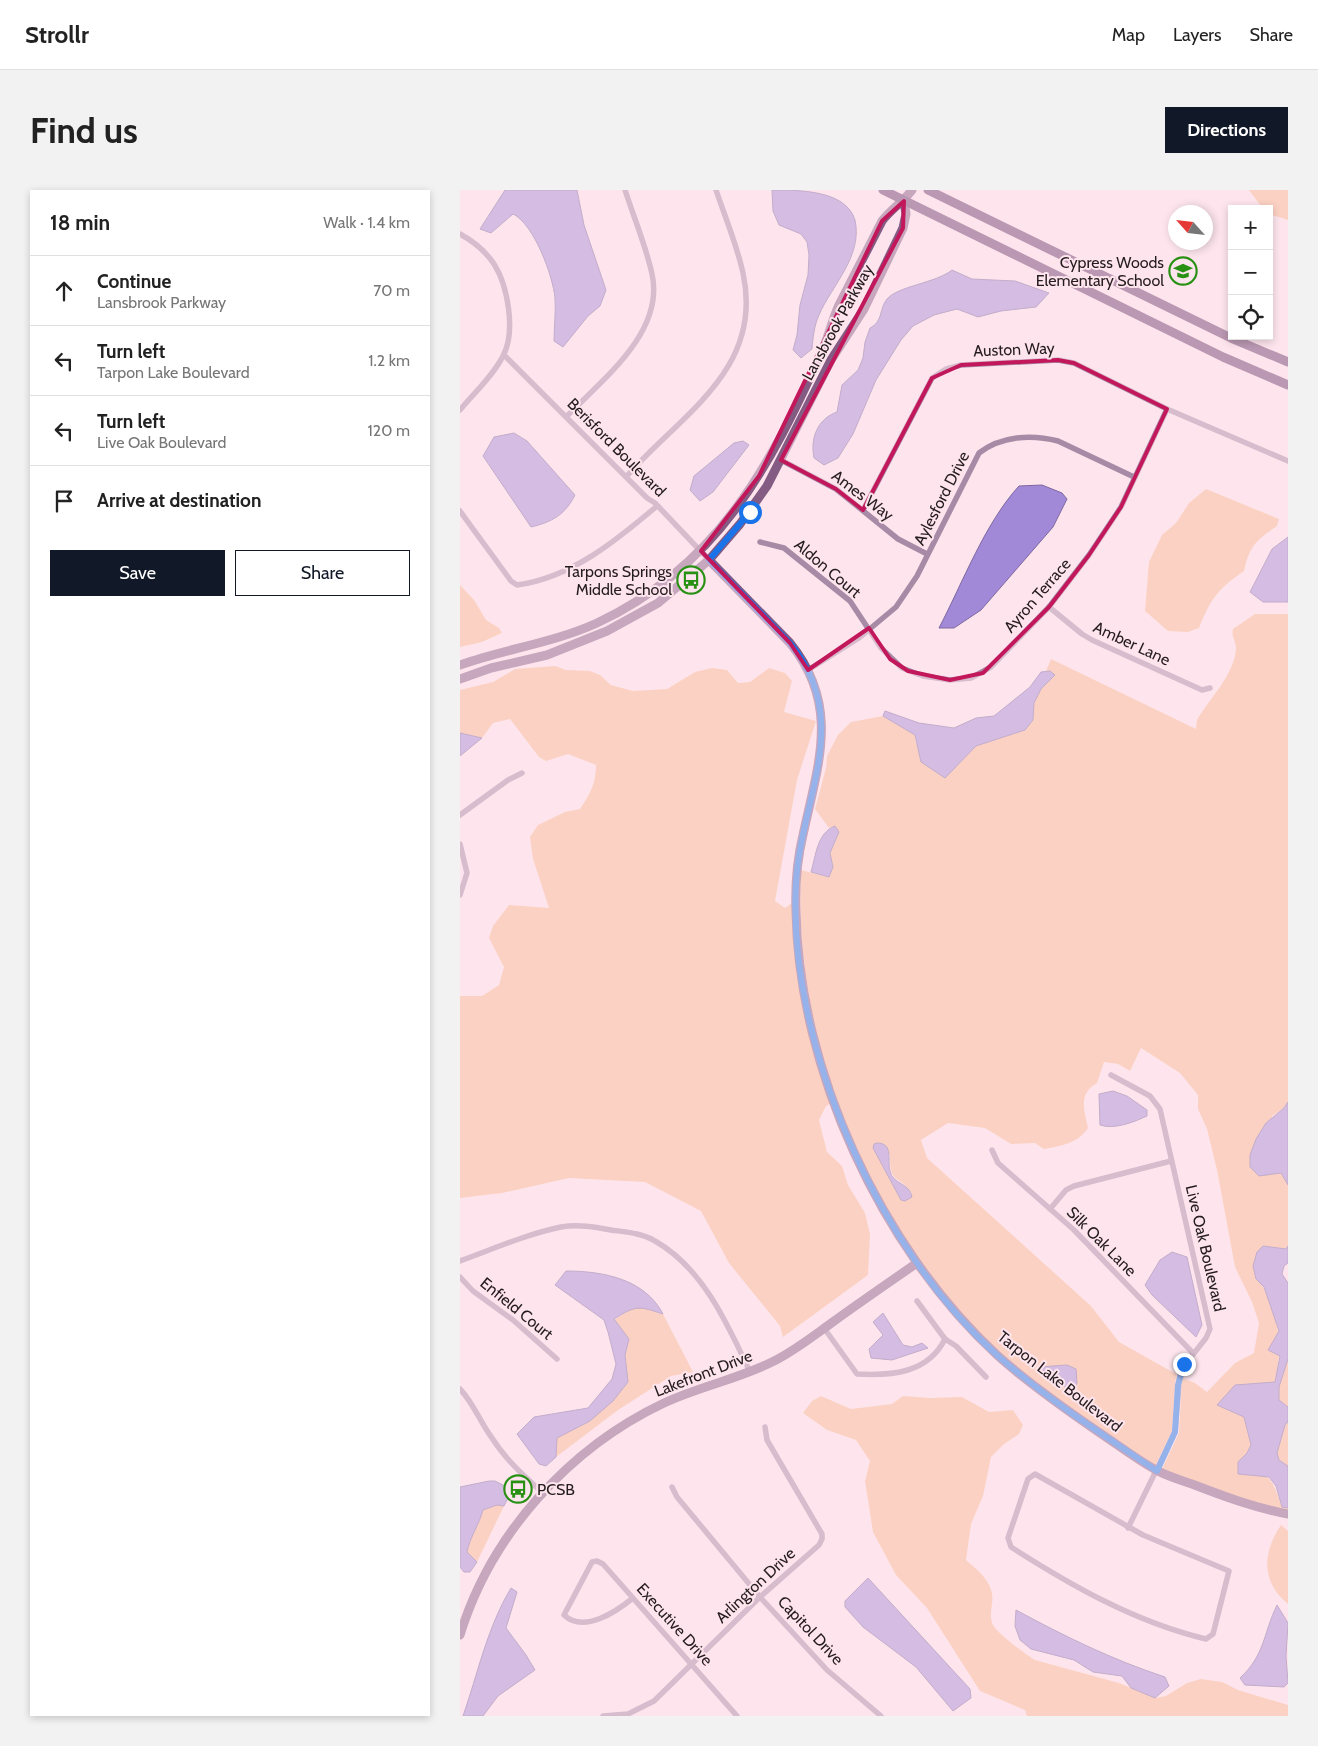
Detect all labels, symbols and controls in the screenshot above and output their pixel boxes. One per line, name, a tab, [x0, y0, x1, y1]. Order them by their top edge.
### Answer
text: Strollr	[25, 20, 89, 49]
text: Map	[1112, 24, 1145, 46]
text: Layers	[1173, 24, 1222, 46]
text: Share	[1250, 24, 1293, 46]
button: Directions	[1165, 107, 1288, 153]
text: Find us	[30, 109, 138, 152]
north arrow	[1168, 205, 1213, 250]
map controls	[1228, 205, 1273, 340]
button: +	[1228, 205, 1273, 250]
text: 18 min	[50, 210, 110, 235]
text: Walk · 1.4 km	[323, 213, 410, 232]
button: −	[1228, 250, 1273, 295]
place label: Cypress Woods Elementary School	[1036, 253, 1164, 290]
school or university icon: Cypress Woods Elementary School	[1168, 256, 1198, 286]
street label: Lansbrook Parkway	[798, 261, 877, 383]
text: Continue	[97, 270, 171, 293]
icon: ahead	[50, 277, 78, 305]
text: 70 m	[373, 281, 410, 300]
text: Lansbrook Parkway	[97, 293, 226, 312]
button: locate	[1228, 295, 1273, 340]
street label: Auston Way	[973, 339, 1055, 360]
text: Turn left	[97, 340, 165, 363]
icon: left	[50, 347, 78, 375]
text: 1.2 km	[368, 351, 410, 370]
text: Tarpon Lake Boulevard	[97, 363, 250, 382]
street label: Berisford Boulevard	[563, 394, 670, 501]
text: Turn left	[97, 410, 165, 433]
icon: left	[50, 417, 78, 445]
text: 120 m	[368, 421, 410, 440]
text: Live Oak Boulevard	[97, 433, 226, 452]
street label: Aylesford Drive	[910, 448, 973, 548]
street label: Ames Way	[828, 466, 897, 525]
icon: arrive	[50, 487, 78, 515]
text: Arrive at destination	[97, 489, 261, 512]
route start	[739, 501, 762, 524]
street label: Aldon Court	[791, 535, 865, 602]
button: Save	[50, 550, 225, 596]
button: Share	[235, 550, 410, 596]
street label: Ayron Terrace	[1000, 554, 1075, 636]
place label: Tarpons Springs Middle School	[565, 562, 672, 599]
bus stop icon: Tarpons Springs Middle School	[676, 565, 706, 595]
street label: Amber Lane	[1090, 617, 1173, 669]
street label: Live Oak Boulevard	[1182, 1183, 1229, 1313]
street label: Silk Oak Lane	[1063, 1203, 1140, 1280]
street label: Enfield Court	[477, 1273, 557, 1344]
street label: Tarpon Lake Boulevard	[994, 1327, 1126, 1436]
street label: Lakefront Drive	[652, 1346, 755, 1401]
route end	[1173, 1353, 1196, 1376]
bus stop icon: PCSB	[503, 1474, 533, 1504]
place label: PCSB	[537, 1480, 575, 1499]
street label: Arlington Drive	[712, 1544, 799, 1627]
street label: Executive Drive	[633, 1579, 717, 1669]
street label: Capitol Drive	[774, 1592, 847, 1669]

